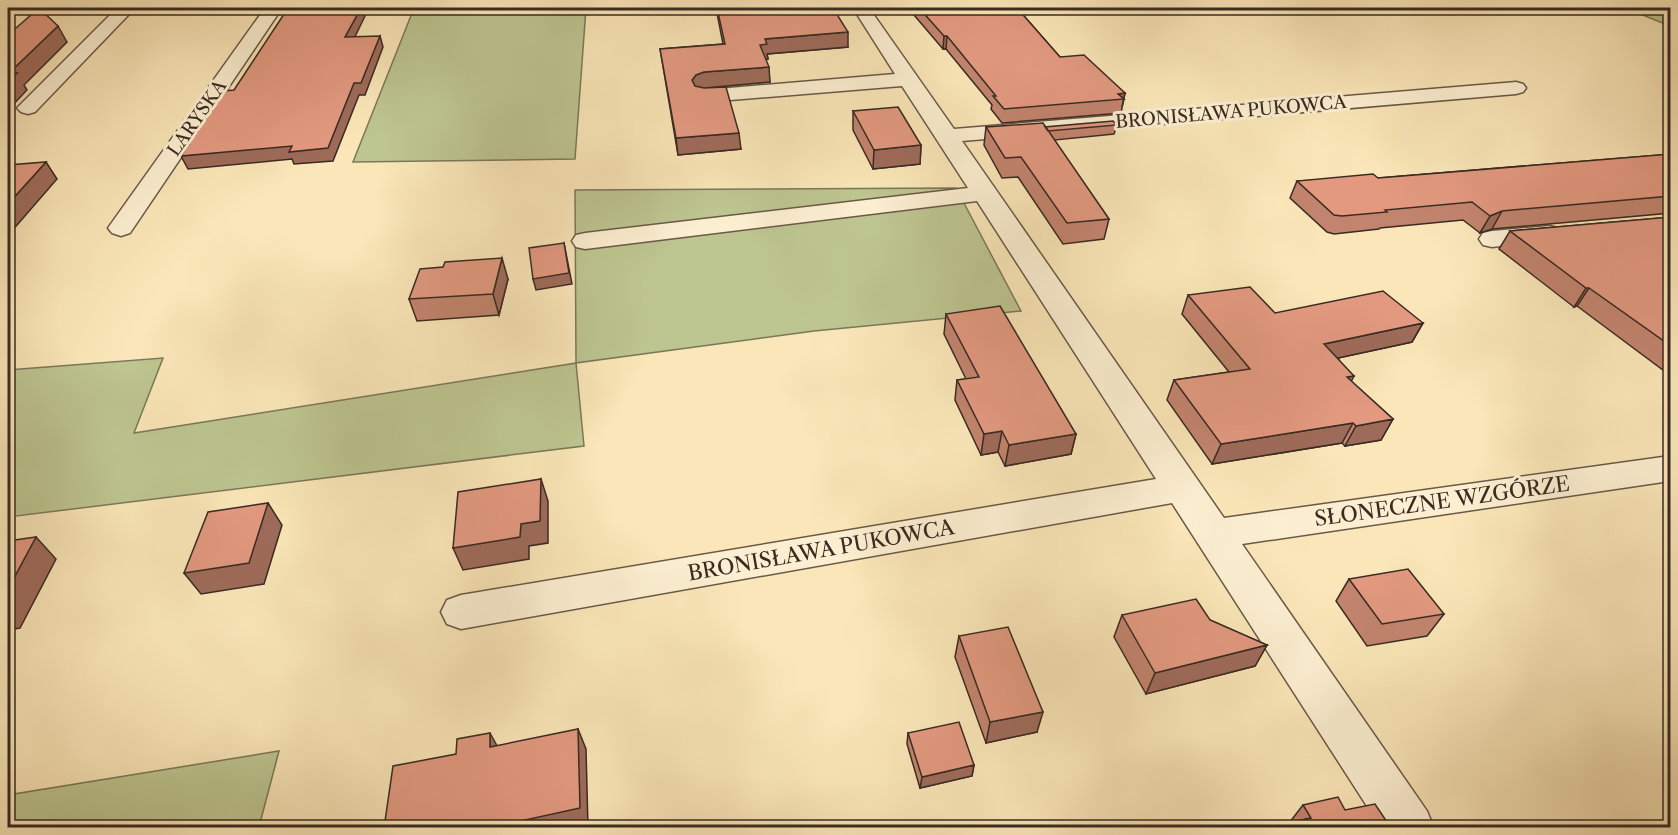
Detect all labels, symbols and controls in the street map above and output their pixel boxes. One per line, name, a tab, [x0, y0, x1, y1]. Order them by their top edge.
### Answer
street label: LARYSKA	[163, 75, 232, 160]
street label: BRONISŁAWA PUKOWCA	[1115, 91, 1348, 133]
street label: SŁONECZNE WZGÓRZE	[1313, 471, 1571, 531]
street label: BRONISŁAWA PUKOWCA	[686, 514, 957, 586]

